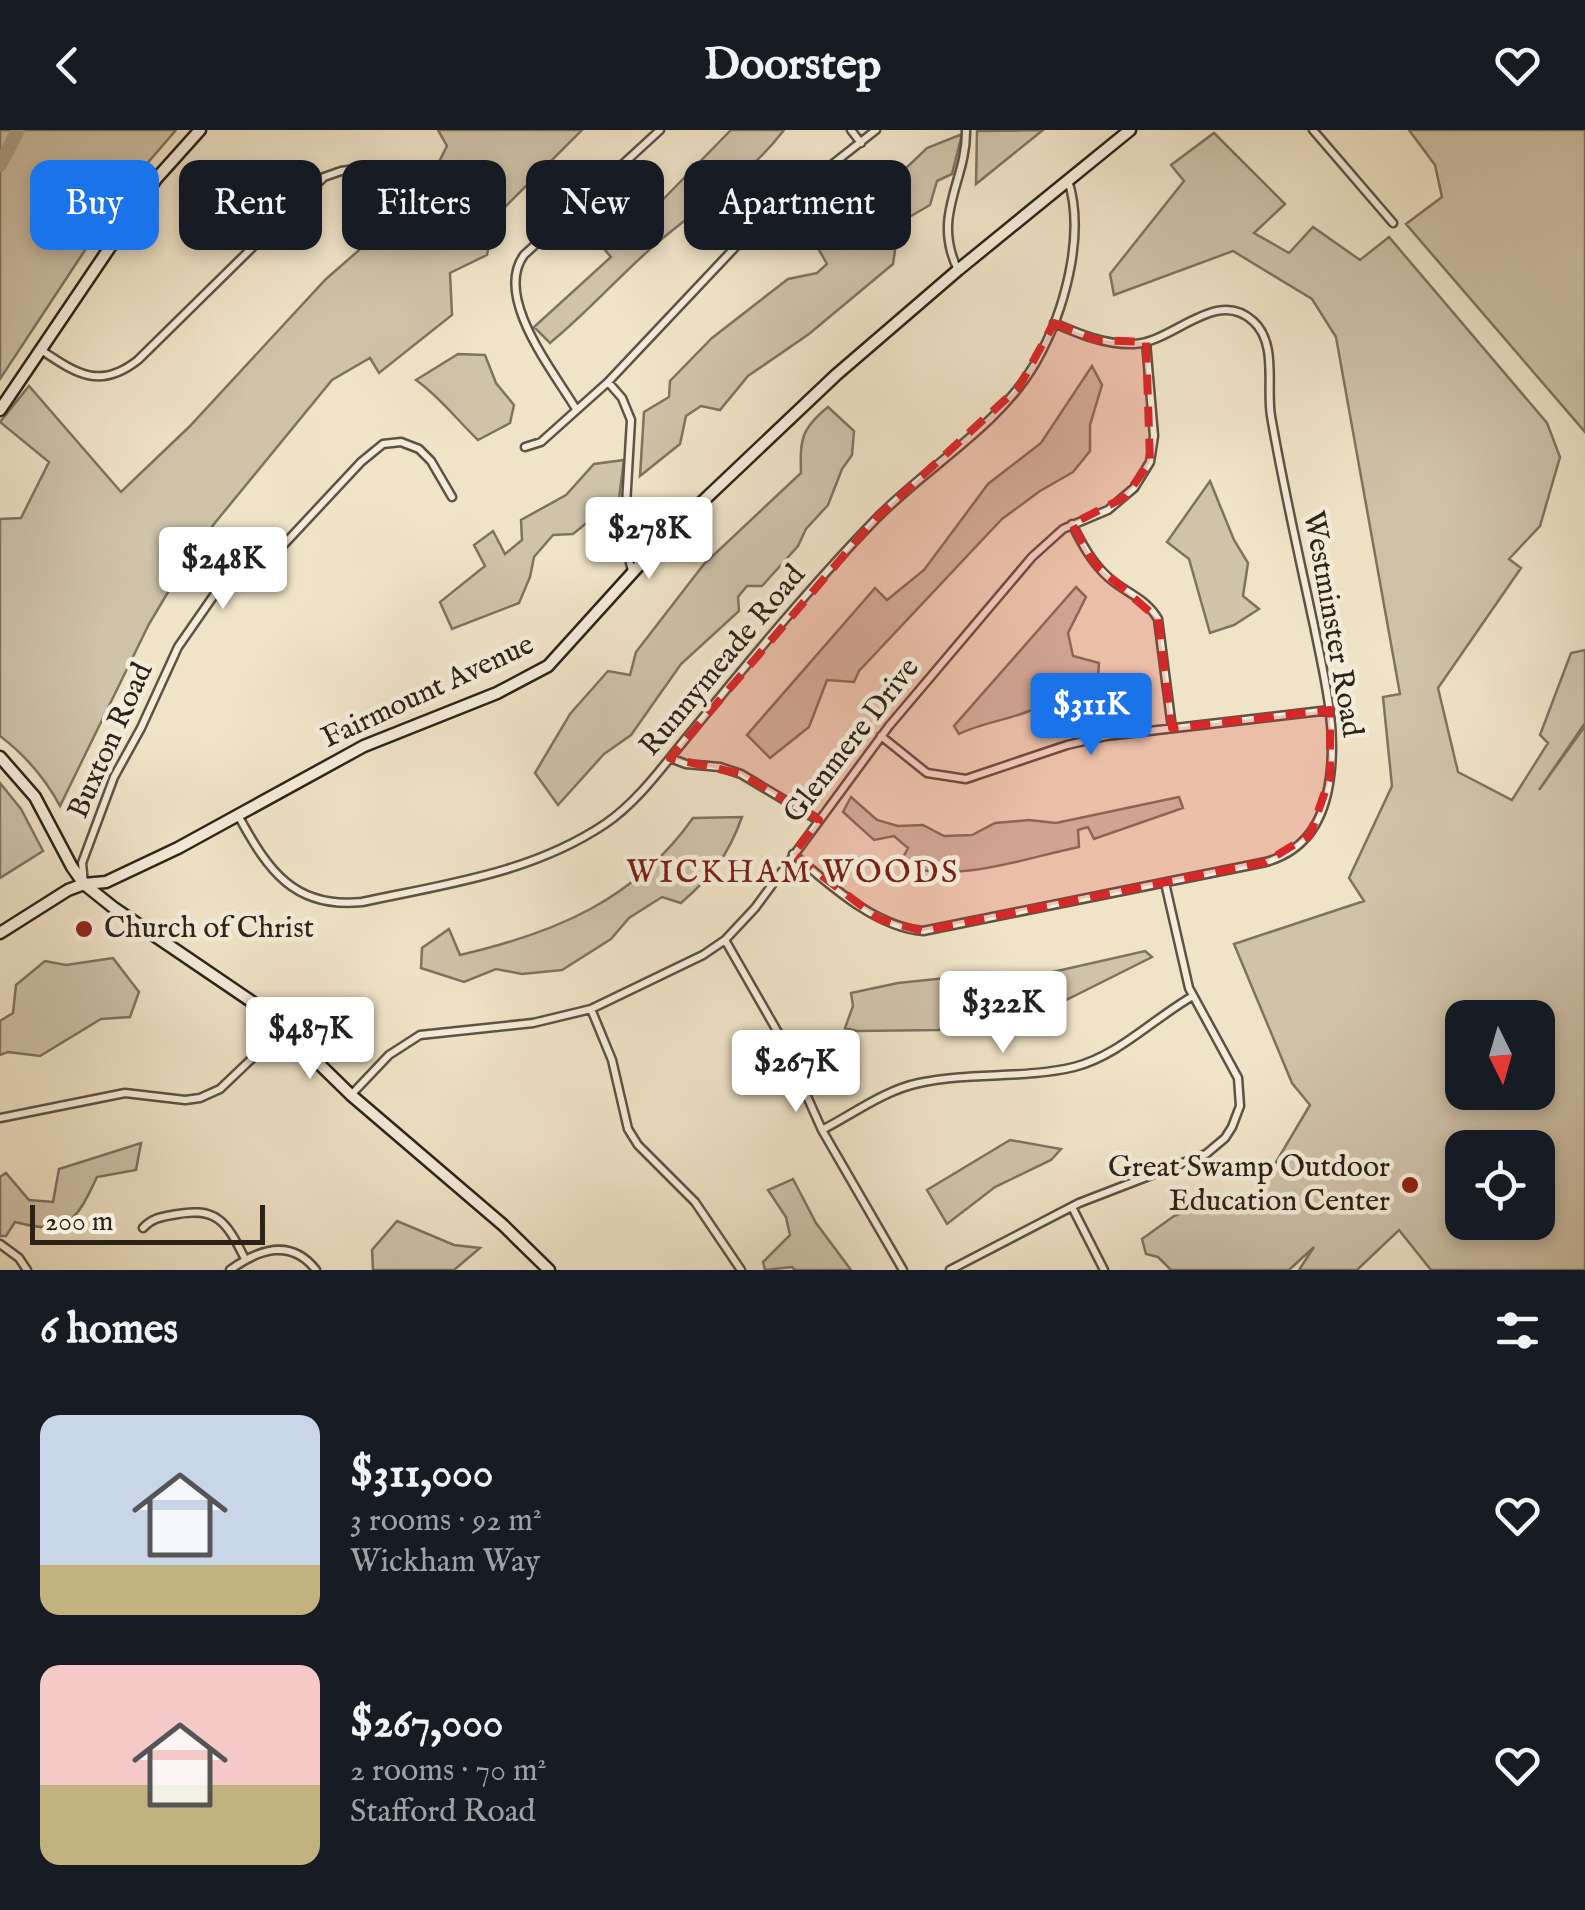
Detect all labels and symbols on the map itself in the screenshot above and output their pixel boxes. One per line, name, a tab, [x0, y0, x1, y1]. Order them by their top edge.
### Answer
pin: $278K	[579, 497, 719, 582]
street label: Westminster Road	[1293, 508, 1371, 741]
pin: $248K	[153, 527, 293, 612]
street label: Runnymeade Road	[632, 557, 815, 765]
street label: Fairmount Avenue	[316, 626, 540, 758]
street label: Glenmere Drive	[776, 651, 928, 831]
street label: Buxton Road	[60, 656, 163, 825]
pin: $311K	[1021, 673, 1161, 758]
district label: WICKHAM WOODS	[626, 853, 960, 894]
place label: Church of Christ	[104, 910, 314, 948]
marker: Church of Christ	[73, 918, 95, 940]
pin: $322K	[933, 971, 1073, 1056]
pin: $487K	[240, 997, 380, 1082]
north arrow	[1445, 1000, 1555, 1110]
pin: $267K	[726, 1030, 866, 1115]
place label: Great Swamp Outdoor Education Center	[1108, 1149, 1390, 1221]
marker: Great Swamp Outdoor Education Center	[1399, 1174, 1421, 1196]
scale bar	[30, 1200, 265, 1244]

